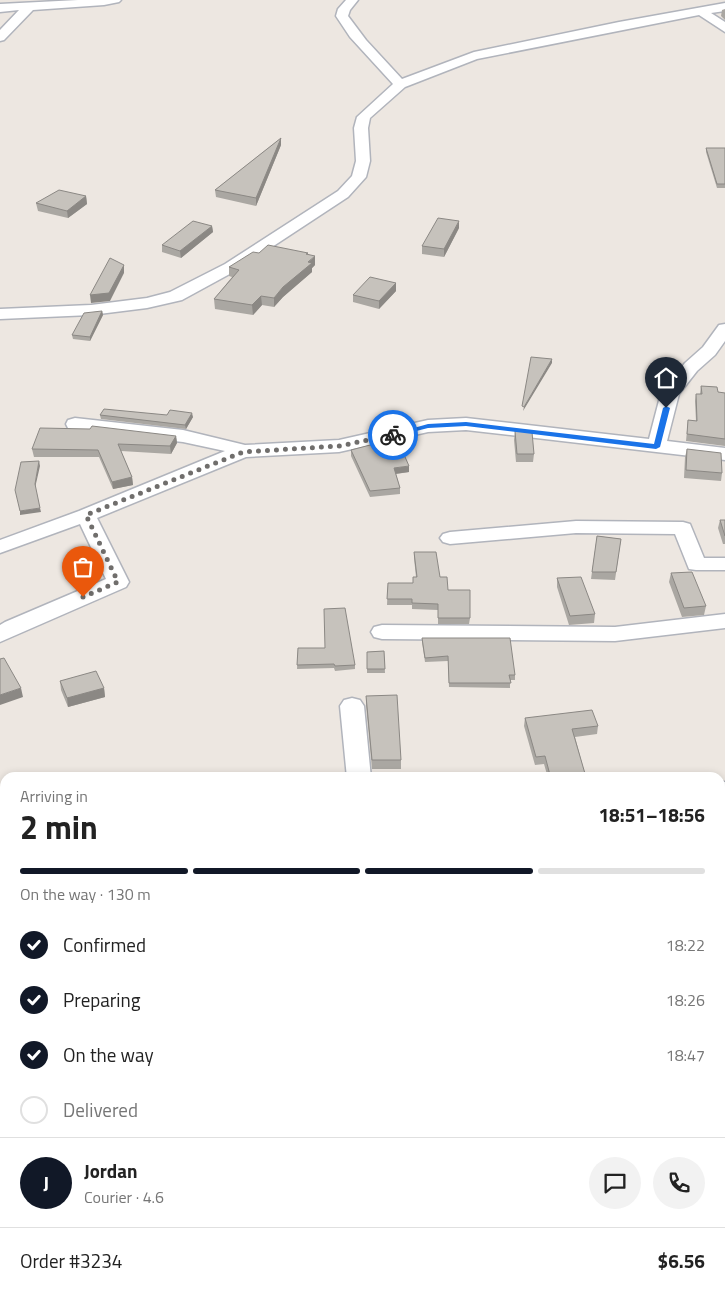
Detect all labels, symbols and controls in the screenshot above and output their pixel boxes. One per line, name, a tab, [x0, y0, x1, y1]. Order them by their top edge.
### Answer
pin	[645, 357, 687, 408]
icon: home	[652, 364, 680, 392]
courier	[368, 410, 418, 460]
icon: bike	[379, 421, 407, 449]
pin	[62, 546, 104, 597]
icon: bag	[69, 553, 97, 581]
text: Arriving in	[20, 784, 88, 808]
text: 18:51–18:56	[598, 800, 705, 829]
text: 2 min	[20, 803, 98, 851]
text: On the way · 130 m	[20, 882, 151, 906]
text: Confirmed	[63, 930, 146, 959]
icon: check	[20, 931, 48, 959]
text: 18:22	[666, 933, 705, 957]
text: Preparing	[63, 985, 140, 1014]
icon: check	[20, 986, 48, 1014]
text: 18:26	[666, 988, 705, 1012]
text: On the way	[63, 1040, 154, 1069]
icon: check	[20, 1041, 48, 1069]
text: 18:47	[666, 1043, 705, 1067]
text: Delivered	[63, 1095, 138, 1124]
text: Jordan	[84, 1156, 137, 1185]
button: chat	[589, 1157, 641, 1209]
button: phone	[653, 1157, 705, 1209]
text: J	[43, 1168, 49, 1197]
text: Courier · 4.6	[84, 1185, 164, 1209]
text: Order #3234	[20, 1246, 122, 1275]
text: $6.56	[658, 1246, 705, 1275]

